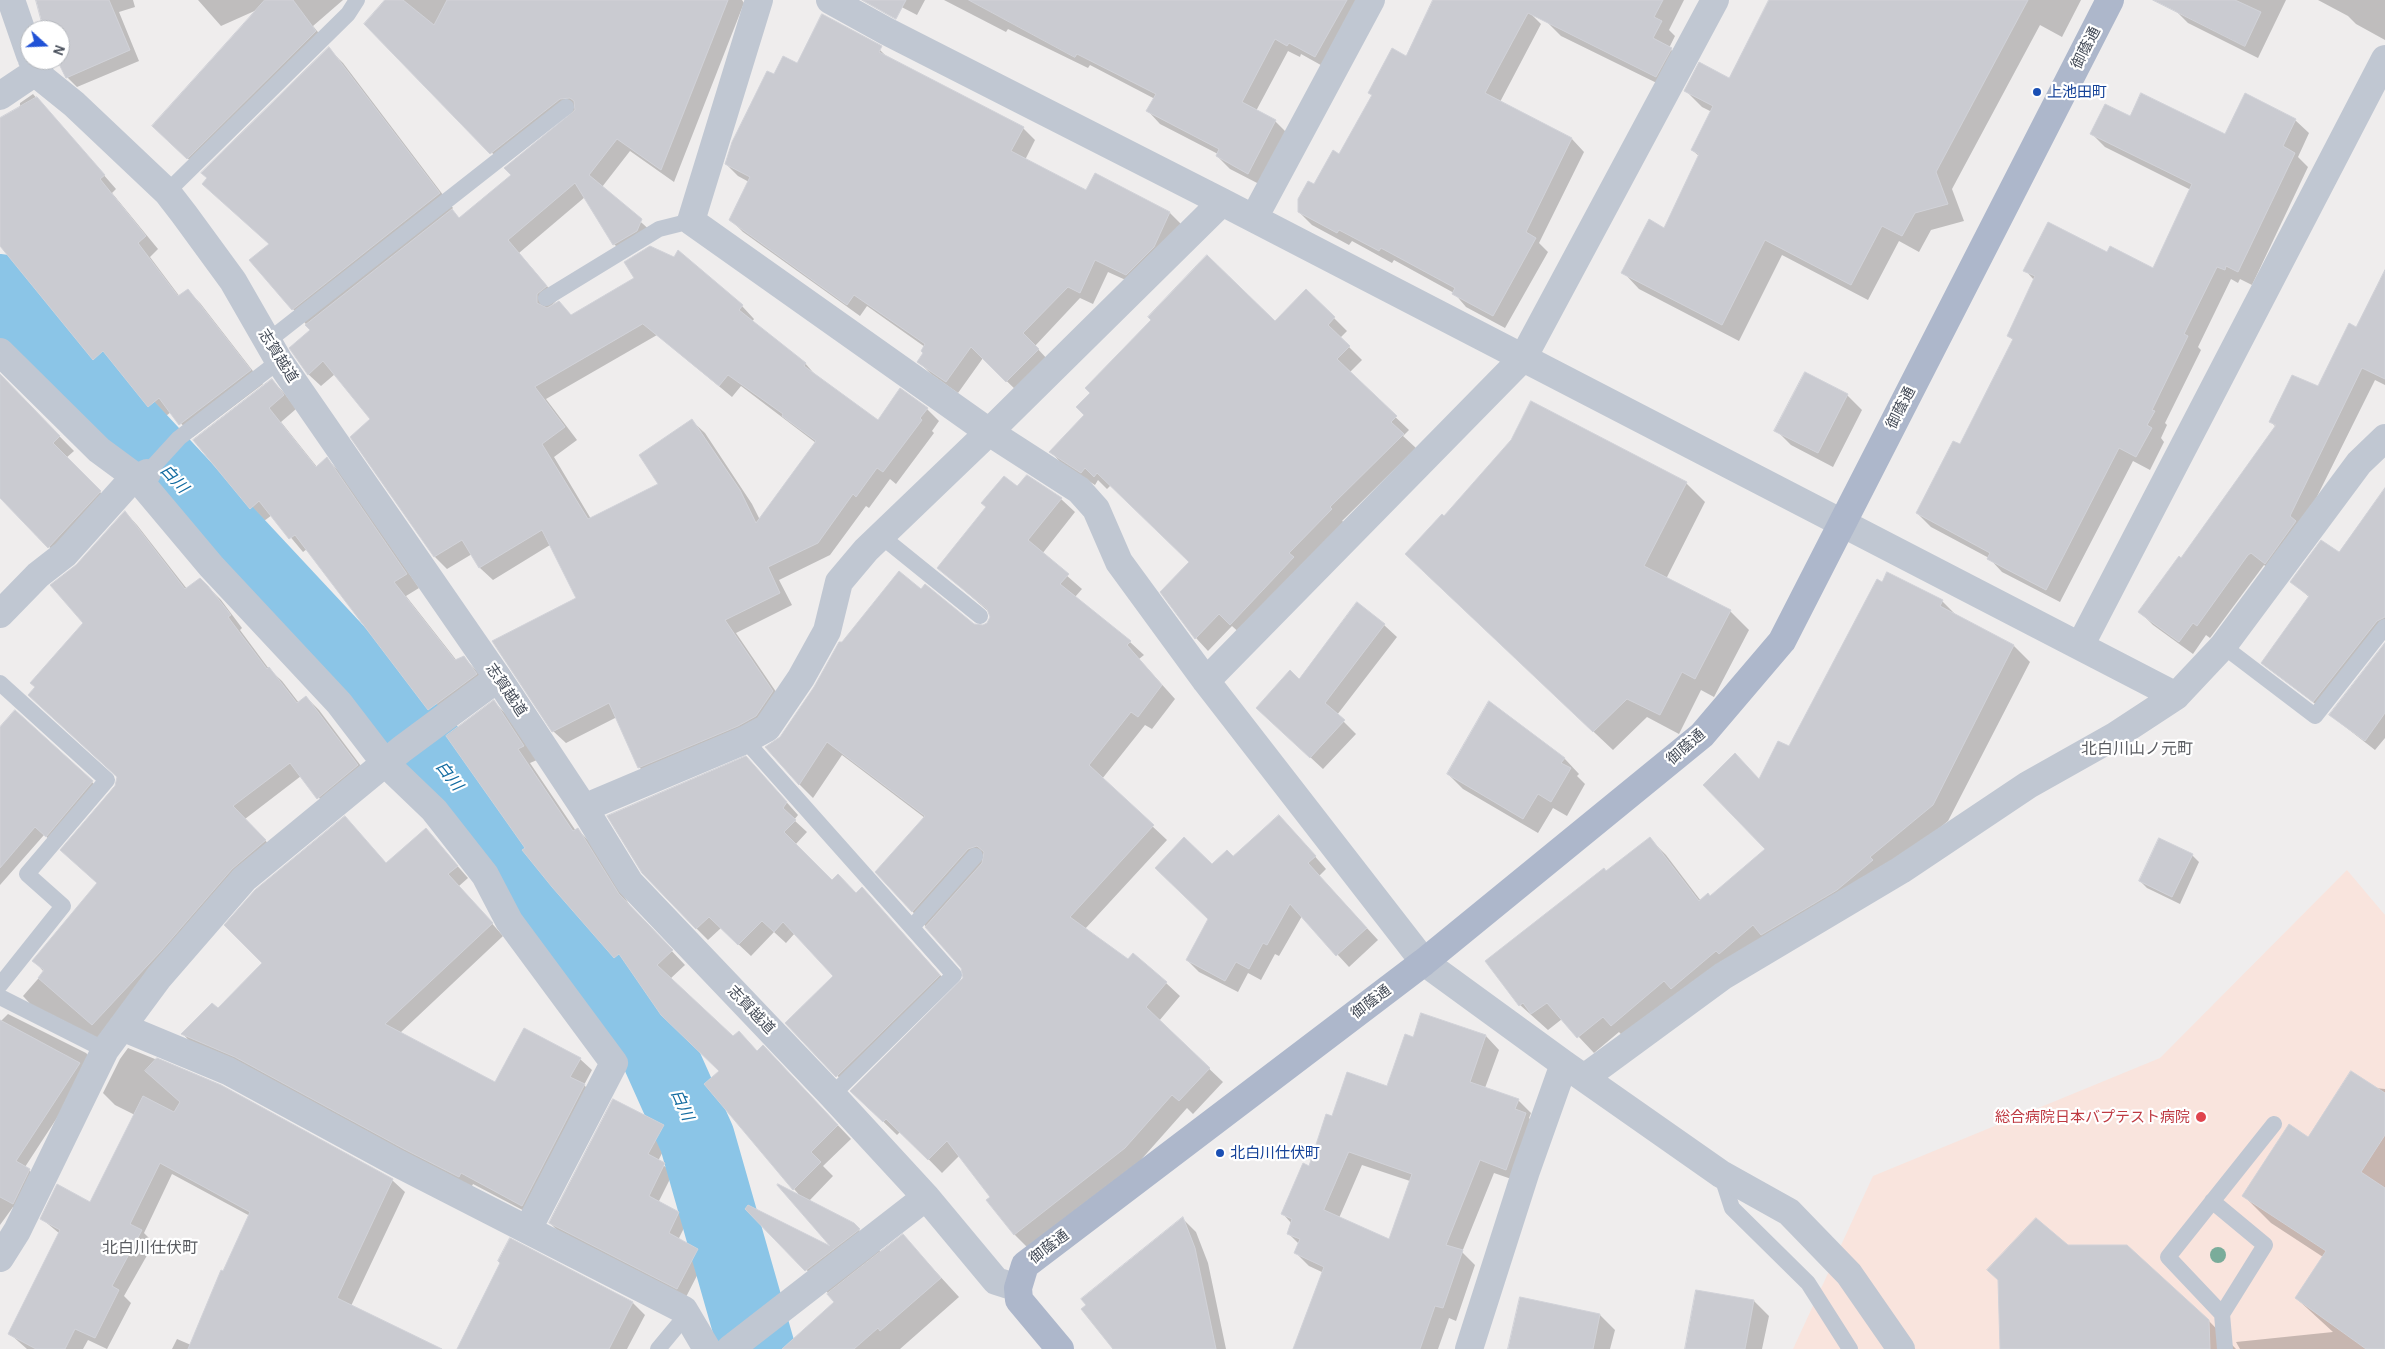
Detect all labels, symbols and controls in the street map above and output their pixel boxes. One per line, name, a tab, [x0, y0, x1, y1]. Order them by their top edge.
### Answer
north arrow	[20, 20, 70, 70]
street label: 御蔭通	[2068, 24, 2104, 72]
text: N	[50, 43, 66, 57]
place label: 上池田町	[2047, 83, 2107, 101]
marker: 上池田町	[2031, 86, 2043, 98]
street label: 志賀越道	[254, 326, 302, 386]
street label: 御蔭通	[1883, 384, 1919, 432]
water label: 白川	[156, 461, 192, 497]
street label: 志賀越道	[482, 660, 530, 720]
street label: 御蔭通	[1663, 725, 1709, 769]
district label: 北白川山ノ元町	[2081, 739, 2193, 759]
water label: 白川	[432, 757, 466, 795]
street label: 御蔭通	[1348, 981, 1394, 1023]
street label: 志賀越道	[724, 982, 778, 1038]
water label: 白川	[667, 1086, 697, 1124]
place label: 総合病院日本バプテスト病院	[1995, 1108, 2190, 1126]
marker: 総合病院日本バプテスト病院	[2194, 1110, 2208, 1124]
place label: 北白川仕伏町	[1230, 1144, 1320, 1162]
marker: 北白川仕伏町	[1214, 1147, 1226, 1159]
street label: 御蔭通	[1026, 1226, 1072, 1268]
district label: 北白川仕伏町	[102, 1238, 198, 1258]

